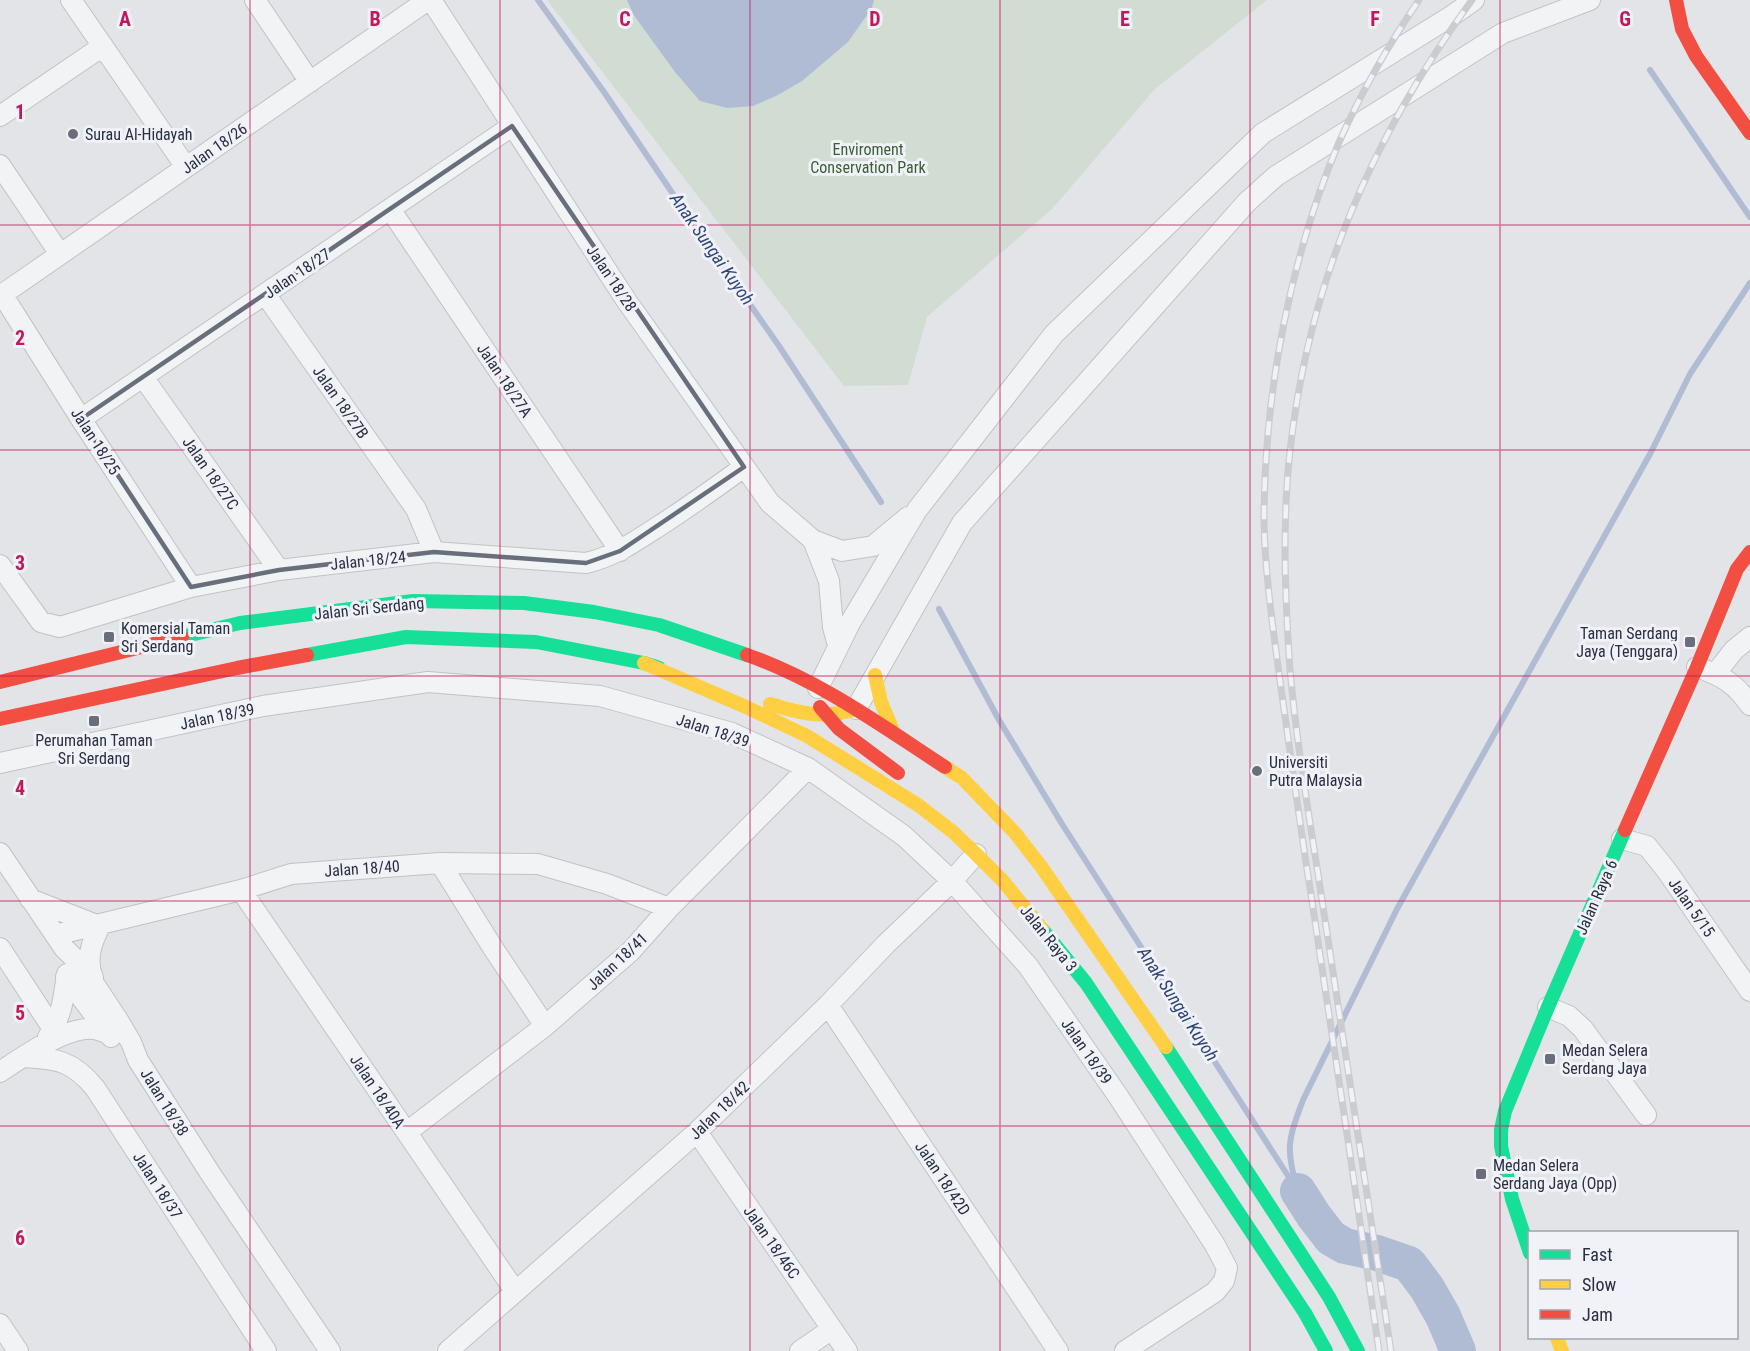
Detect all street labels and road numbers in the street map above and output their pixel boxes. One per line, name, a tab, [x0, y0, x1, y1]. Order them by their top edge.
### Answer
street label: Jalan 18/26	[178, 119, 251, 178]
street label: Jalan 18/28	[583, 242, 641, 315]
street label: Jalan 18/27	[261, 244, 334, 302]
street label: Jalan 18/27A	[473, 340, 536, 421]
street label: Jalan 18/27B	[309, 362, 373, 442]
street label: Jalan 18/25	[67, 404, 124, 478]
street label: Jalan 18/27C	[178, 433, 243, 513]
street label: Jalan 18/24	[329, 547, 407, 574]
street label: Jalan Sri Serdang	[313, 593, 425, 624]
street label: Jalan 18/39	[178, 699, 256, 734]
street label: Jalan 18/39	[674, 710, 752, 751]
street label: Jalan 18/40	[324, 856, 400, 881]
street label: Jalan Raya 6	[1572, 857, 1621, 938]
street label: Jalan 5/15	[1664, 874, 1719, 941]
street label: Jalan Raya 3	[1016, 901, 1081, 975]
street label: Jalan 18/41	[583, 929, 651, 994]
street label: Jalan 18/39	[1057, 1015, 1116, 1088]
street label: Jalan 18/40A	[346, 1051, 409, 1132]
street label: Jalan 18/38	[136, 1065, 193, 1139]
street label: Jalan 18/42	[686, 1077, 753, 1143]
street label: Jalan 18/42D	[911, 1138, 974, 1219]
street label: Jalan 18/37	[129, 1148, 186, 1222]
street label: Jalan 18/46C	[739, 1202, 804, 1282]

